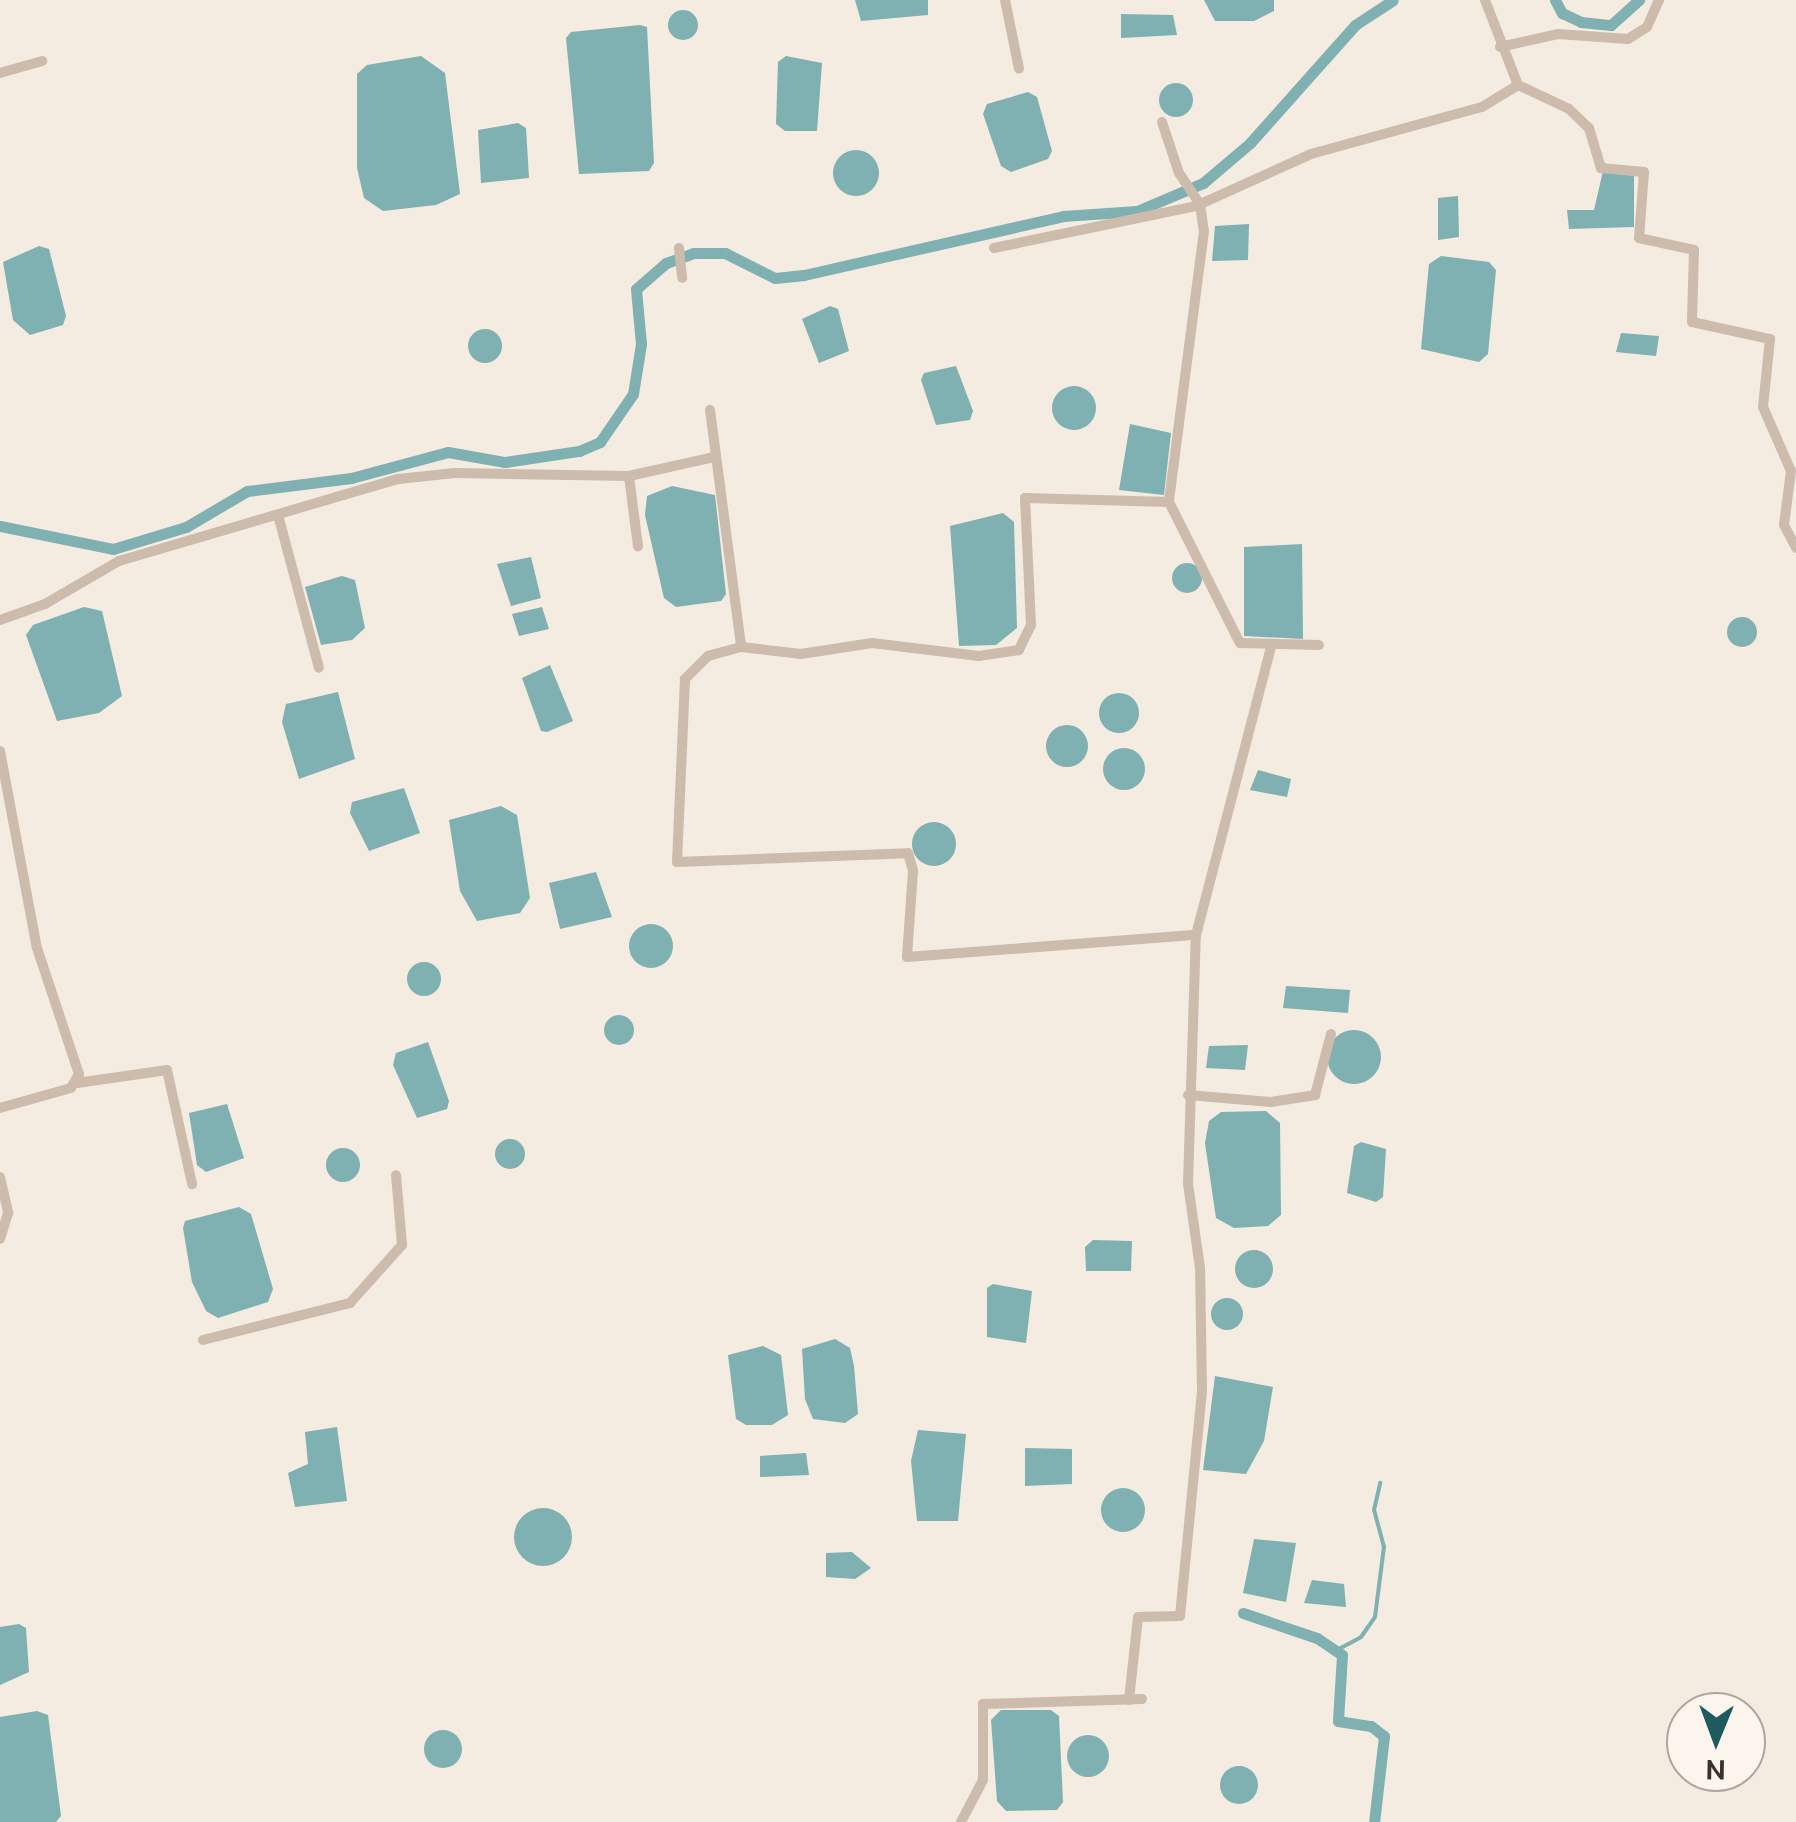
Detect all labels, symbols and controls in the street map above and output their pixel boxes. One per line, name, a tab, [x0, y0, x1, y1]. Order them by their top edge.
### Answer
north arrow	[1666, 1692, 1766, 1792]
text: N	[1705, 1755, 1726, 1786]

